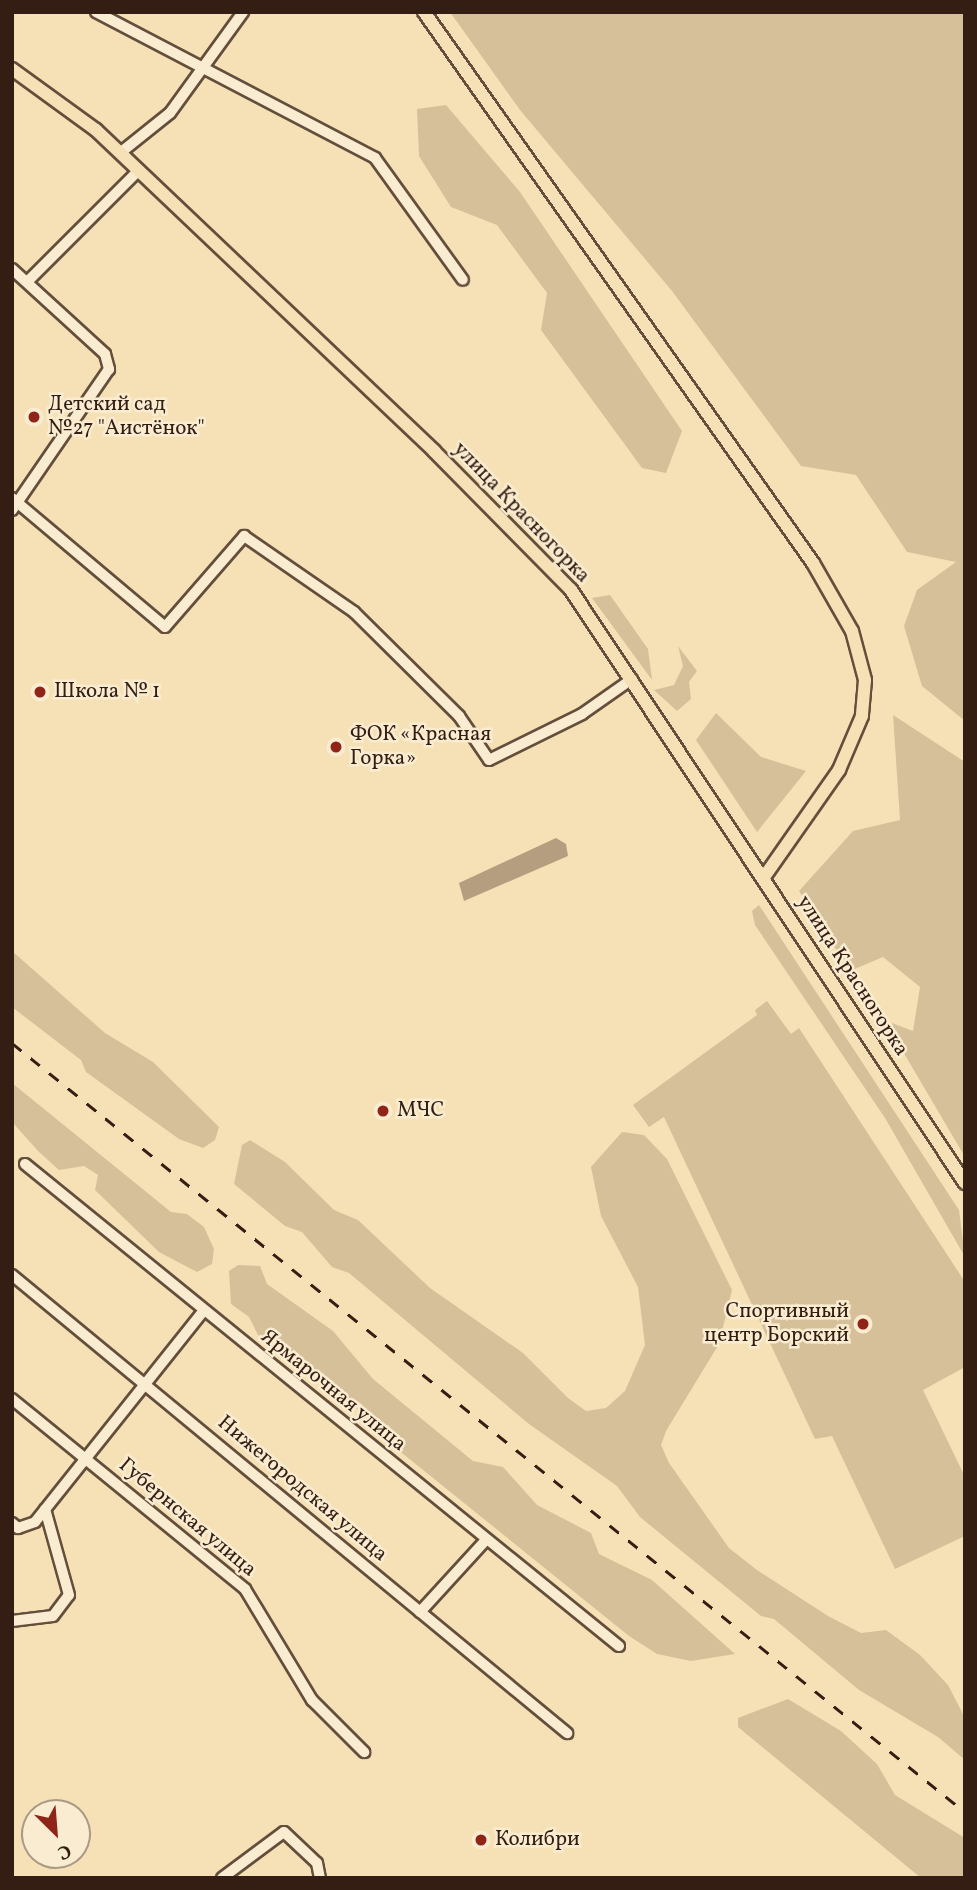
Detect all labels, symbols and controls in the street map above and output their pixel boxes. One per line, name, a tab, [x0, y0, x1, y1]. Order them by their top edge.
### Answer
place label: Детский сад №27 "Аистёнок"	[48, 392, 205, 442]
marker: Детский сад №27 "Аистёнок"	[26, 409, 42, 425]
street label: улица Красногорка	[447, 437, 595, 589]
place label: Школа № 1	[54, 679, 160, 705]
marker: Школа № 1	[32, 684, 48, 700]
place label: ФОК «Красная Горка»	[350, 722, 492, 772]
marker: ФОК «Красная Горка»	[328, 739, 344, 755]
street label: улица Красногорка	[791, 891, 913, 1061]
place label: МЧС	[397, 1098, 444, 1124]
marker: МЧС	[375, 1103, 391, 1119]
place label: Спортивный центр Борский	[704, 1299, 849, 1349]
marker: Спортивный центр Борский	[855, 1316, 871, 1332]
street label: Ярмарочная улица	[255, 1324, 411, 1458]
street label: Нижегородская улица	[212, 1410, 392, 1568]
street label: Губернская улица	[113, 1453, 261, 1583]
north arrow	[21, 1799, 91, 1869]
place label: Колибри	[495, 1827, 580, 1853]
marker: Колибри	[473, 1832, 489, 1848]
text: С	[53, 1837, 75, 1866]

